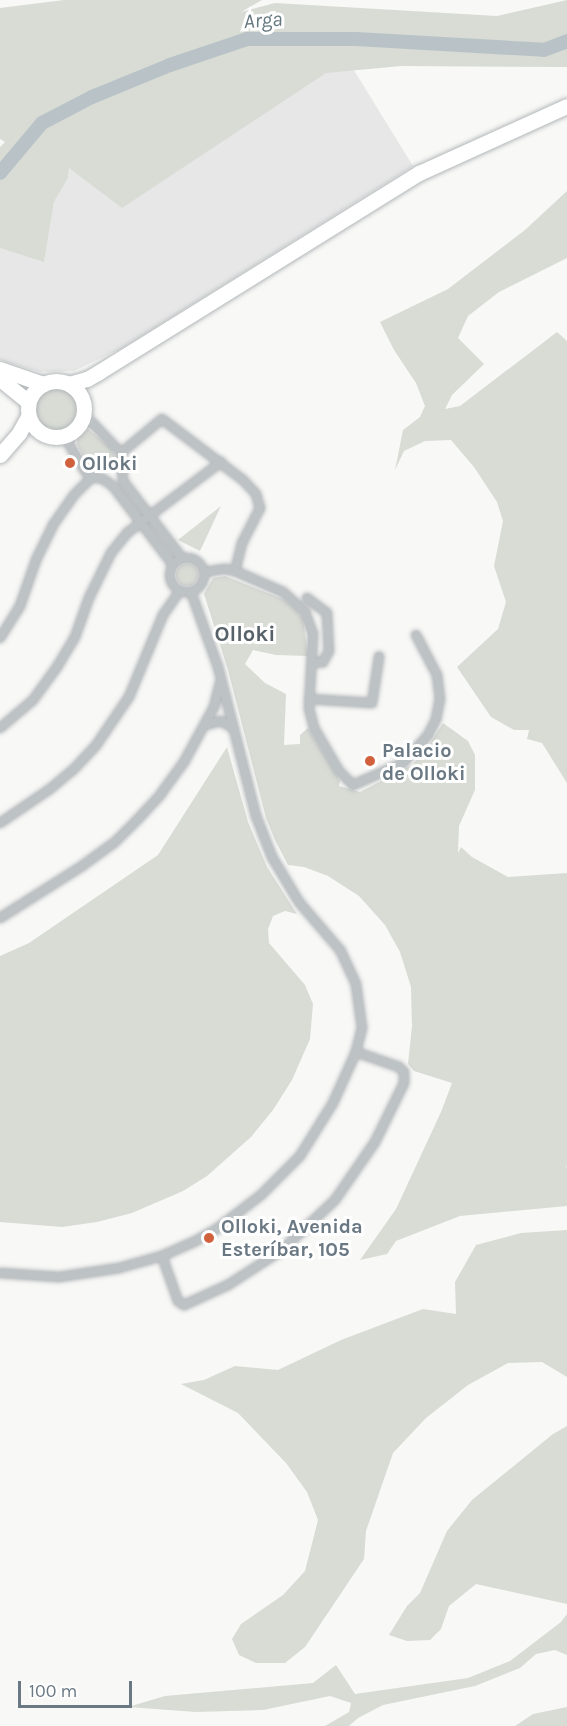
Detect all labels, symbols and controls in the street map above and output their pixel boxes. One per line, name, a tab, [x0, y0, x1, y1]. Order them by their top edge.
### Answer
water label: Arga	[243, 6, 283, 34]
place label: Olloki	[82, 451, 138, 475]
marker: Olloki	[63, 456, 77, 470]
district label: Olloki	[214, 622, 276, 648]
place label: Palacio de Olloki	[382, 738, 465, 785]
marker: Palacio de Olloki	[363, 754, 377, 768]
place label: Olloki, Avenida Esteríbar, 105	[221, 1214, 363, 1261]
marker: Olloki, Avenida Esteríbar, 105	[202, 1231, 216, 1245]
scale bar	[21, 1669, 135, 1707]
text: 100 m	[29, 1680, 77, 1702]

